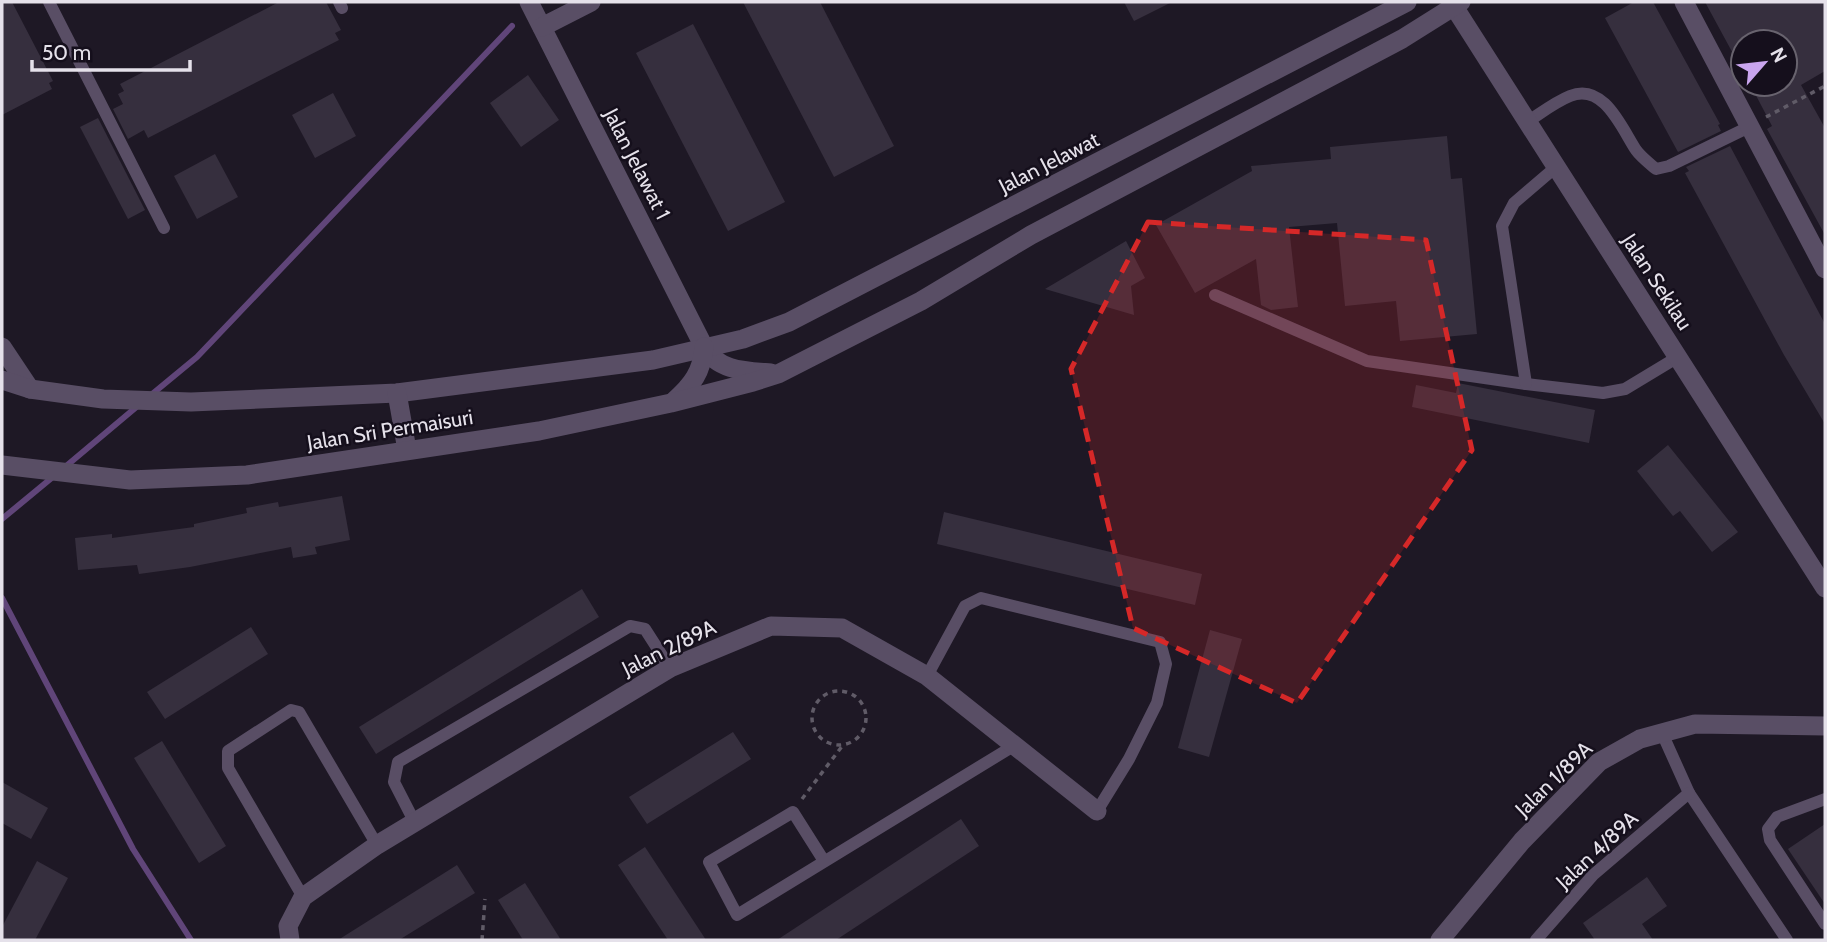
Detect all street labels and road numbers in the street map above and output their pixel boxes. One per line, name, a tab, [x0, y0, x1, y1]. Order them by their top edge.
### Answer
street label: Jalan Jelawat 1	[598, 103, 676, 223]
street label: Jalan Jelawat	[993, 127, 1103, 199]
street label: Jalan Sekilau	[1617, 228, 1698, 335]
street label: Jalan Sri Permaisuri	[304, 404, 475, 455]
street label: Jalan 2/89A	[617, 614, 720, 681]
street label: Jalan 1/89A	[1509, 736, 1597, 822]
street label: Jalan 4/89A	[1550, 805, 1643, 894]

